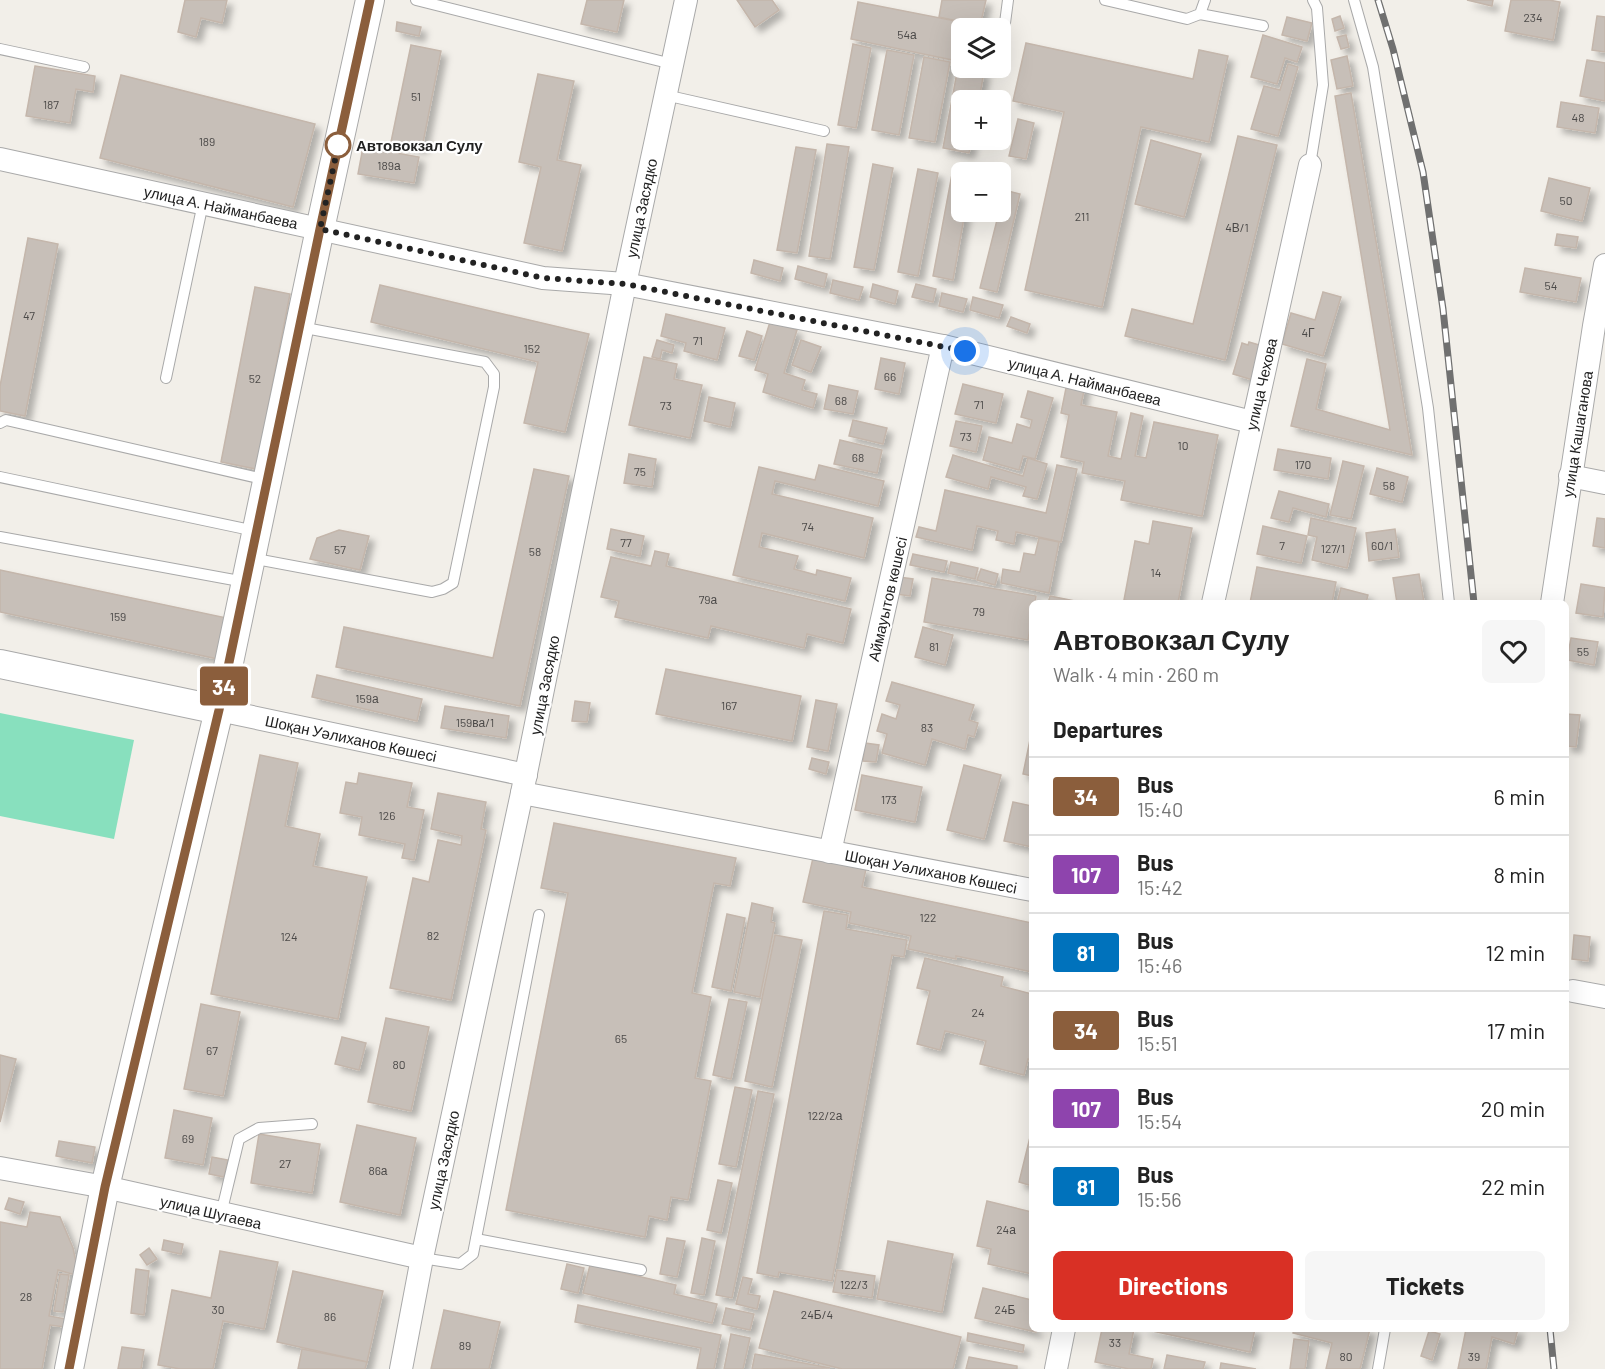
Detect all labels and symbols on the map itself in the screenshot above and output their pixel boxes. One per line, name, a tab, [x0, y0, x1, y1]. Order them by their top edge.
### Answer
house number: 234	[1523, 10, 1543, 24]
house number: 54а	[897, 27, 917, 41]
house number: 51	[411, 89, 421, 103]
house number: 187	[43, 97, 59, 111]
house number: 48	[1572, 110, 1584, 124]
marker: Автовокзал Сулу	[325, 132, 351, 158]
house number: 189	[199, 134, 215, 148]
place label: Автовокзал Сулу	[356, 136, 483, 154]
street label: улица Засядко	[622, 157, 660, 259]
house number: 189а	[377, 158, 401, 172]
street label: улица А. Найманбаева	[142, 182, 300, 232]
house number: 50	[1560, 193, 1572, 207]
house number: 211	[1075, 209, 1089, 223]
house number: 4В/1	[1225, 220, 1249, 234]
house number: 54	[1545, 278, 1557, 292]
house number: 47	[23, 308, 35, 322]
house number: 4Г	[1301, 325, 1315, 339]
house number: 71	[693, 333, 703, 347]
your location	[950, 336, 980, 366]
street label: улица Чехова	[1242, 336, 1280, 432]
house number: 152	[524, 341, 540, 355]
street label: улица А. Найманбаева	[1007, 353, 1164, 409]
house number: 66	[884, 369, 896, 383]
street label: улица Кашаганова	[1558, 369, 1596, 499]
house number: 52	[249, 371, 261, 385]
house number: 68	[835, 393, 847, 407]
house number: 71	[974, 397, 984, 411]
house number: 73	[660, 398, 672, 412]
house number: 73	[960, 429, 972, 443]
house number: 10	[1178, 438, 1188, 452]
house number: 68	[852, 450, 864, 464]
house number: 170	[1295, 457, 1311, 471]
house number: 75	[634, 464, 646, 478]
house number: 58	[1383, 478, 1395, 492]
house number: 74	[802, 519, 814, 533]
house number: 77	[620, 535, 632, 549]
street label: Аймауытов көшесі	[864, 535, 910, 663]
house number: 7	[1279, 538, 1285, 552]
house number: 60/1	[1371, 538, 1393, 552]
house number: 127/1	[1321, 541, 1345, 555]
house number: 57	[334, 542, 346, 556]
house number: 58	[529, 544, 541, 558]
house number: 14	[1151, 565, 1161, 579]
house number: 79а	[699, 592, 718, 606]
house number: 79	[973, 604, 985, 618]
house number: 159	[110, 609, 126, 623]
street label: улица Засядко	[526, 634, 562, 736]
house number: 81	[929, 639, 939, 653]
house number: 55	[1577, 644, 1589, 658]
line badge: 34	[197, 666, 251, 706]
house number: 159а	[355, 691, 379, 705]
house number: 167	[721, 698, 737, 712]
street label: Шоқан Уәлиханов Көшесі	[264, 711, 438, 765]
house number: 159ва/1	[456, 715, 494, 729]
house number: 83	[921, 720, 933, 734]
house number: 173	[881, 792, 897, 806]
house number: 126	[379, 808, 395, 822]
street label: Шоқан Уәлиханов Көшесі	[843, 845, 1019, 897]
house number: 122	[919, 910, 937, 924]
house number: 82	[427, 928, 439, 942]
house number: 124	[280, 929, 298, 943]
house number: 24	[971, 1005, 985, 1019]
house number: 65	[615, 1031, 627, 1045]
house number: 67	[206, 1043, 218, 1057]
house number: 80	[392, 1057, 406, 1071]
house number: 122/2а	[808, 1108, 843, 1122]
street label: улица Засядко	[424, 1109, 462, 1211]
house number: 69	[182, 1131, 194, 1145]
house number: 27	[279, 1156, 291, 1170]
house number: 86а	[368, 1163, 388, 1177]
street label: улица Шугаева	[159, 1192, 264, 1233]
house number: 24а	[996, 1222, 1016, 1236]
house number: 122/3	[840, 1277, 868, 1291]
house number: 28	[20, 1289, 32, 1303]
house number: 30	[212, 1302, 224, 1316]
house number: 24Б	[995, 1302, 1016, 1316]
house number: 24Б/4	[801, 1307, 833, 1321]
house number: 86	[324, 1309, 336, 1323]
house number: 33	[1109, 1335, 1121, 1349]
house number: 89	[459, 1338, 471, 1352]
house number: 80	[1339, 1349, 1353, 1363]
house number: 39	[1468, 1349, 1480, 1363]

